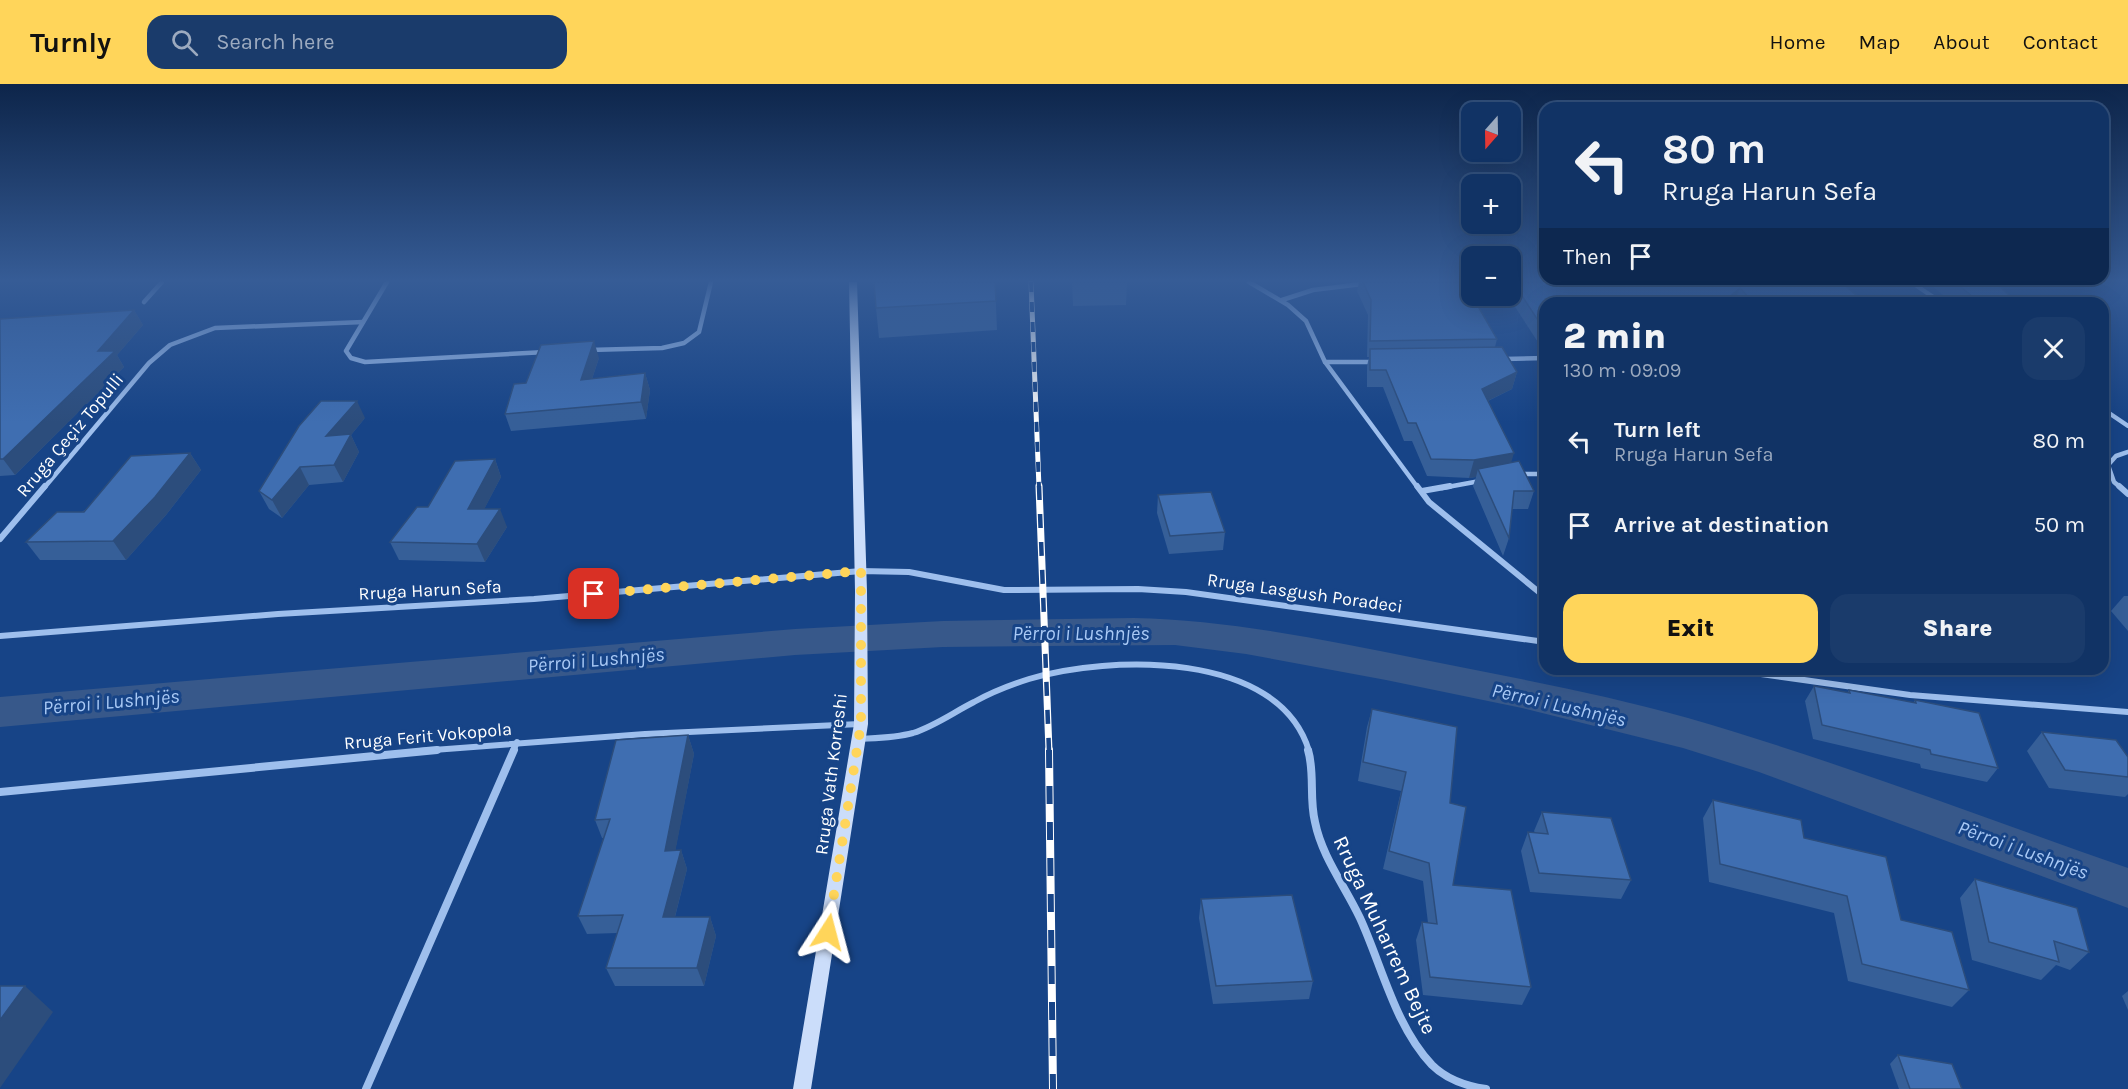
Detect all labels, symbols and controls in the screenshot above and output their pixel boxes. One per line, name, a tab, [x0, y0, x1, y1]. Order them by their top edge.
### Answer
search box	[147, 15, 567, 69]
text: Turnly	[30, 26, 111, 59]
icon: search	[168, 26, 201, 59]
text: Search here	[216, 29, 335, 55]
text: Home	[1770, 30, 1826, 54]
text: Map	[1859, 30, 1900, 54]
text: About	[1933, 30, 1990, 54]
text: Contact	[2023, 30, 2098, 54]
north arrow	[1461, 102, 1521, 162]
map controls	[1461, 102, 1521, 306]
text: 80 m	[1662, 124, 1766, 174]
icon: left	[1563, 126, 1641, 204]
button: +	[1461, 174, 1521, 234]
text: Rruga Harun Sefa	[1662, 175, 1877, 207]
icon: arrive	[1624, 240, 1657, 273]
text: Then	[1563, 244, 1612, 270]
button: −	[1461, 246, 1521, 306]
text: 2 min	[1563, 315, 1666, 357]
button: close	[2022, 317, 2085, 380]
text: 130 m · 09:09	[1563, 359, 1681, 382]
street label: Rruga Çeçiz Topulli	[12, 369, 128, 501]
text: Turn left	[1614, 417, 1701, 443]
icon: left	[1563, 425, 1596, 458]
text: 80 m	[2033, 428, 2085, 454]
text: Rruga Harun Sefa	[1614, 443, 1773, 466]
icon: arrive	[1563, 509, 1596, 542]
text: Arrive at destination	[1614, 512, 1829, 538]
text: 50 m	[2034, 512, 2085, 538]
pin	[568, 568, 619, 619]
street label: Rruga Lasgush Poradeci	[1206, 568, 1404, 618]
street label: Rruga Harun Sefa	[358, 575, 502, 605]
icon: arrive	[577, 577, 610, 610]
button: Exit	[1563, 594, 1818, 663]
button: Share	[1830, 594, 2085, 663]
water label: Përroi i Lushnjës	[1013, 622, 1150, 645]
water label: Përroi i Lushnjës	[527, 643, 665, 677]
water label: Përroi i Lushnjës	[1490, 678, 1628, 732]
water label: Përroi i Lushnjës	[42, 685, 180, 719]
street label: Rruga Vath Korreshi	[810, 692, 852, 856]
street label: Rruga Ferit Vokopola	[343, 718, 513, 754]
water label: Përroi i Lushnjës	[1955, 816, 2091, 884]
street label: Rruga Muharrem Bejte	[1328, 832, 1442, 1038]
position arrow	[796, 900, 860, 964]

